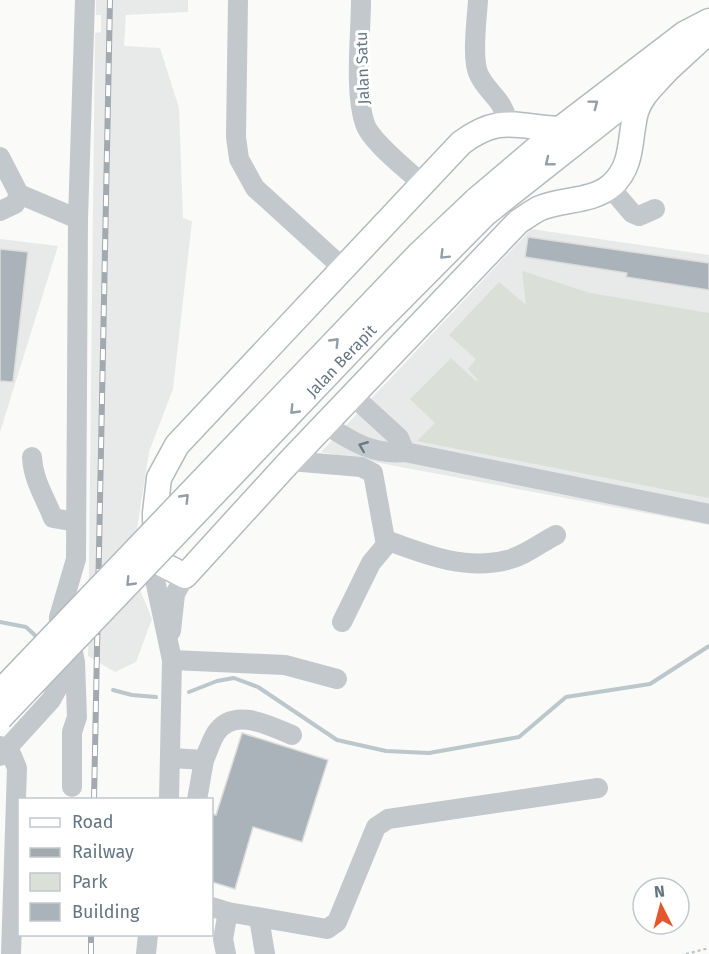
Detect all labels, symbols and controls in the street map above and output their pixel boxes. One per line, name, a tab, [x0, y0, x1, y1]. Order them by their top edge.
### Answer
street label: Jalan Satu	[352, 31, 373, 105]
one-way arrow	[587, 101, 598, 112]
one-way arrow	[545, 155, 556, 166]
one-way arrow	[440, 248, 451, 259]
street label: Jalan Berapit	[302, 321, 380, 401]
one-way arrow	[327, 338, 338, 349]
one-way arrow	[290, 403, 301, 414]
one-way arrow	[359, 441, 370, 453]
one-way arrow	[178, 494, 189, 504]
one-way arrow	[126, 575, 137, 586]
legend	[18, 798, 213, 936]
text: Road	[72, 811, 114, 833]
text: Railway	[72, 841, 134, 863]
text: Park	[72, 871, 108, 893]
north arrow	[631, 876, 691, 936]
text: N	[653, 882, 666, 902]
text: Building	[72, 901, 140, 923]

